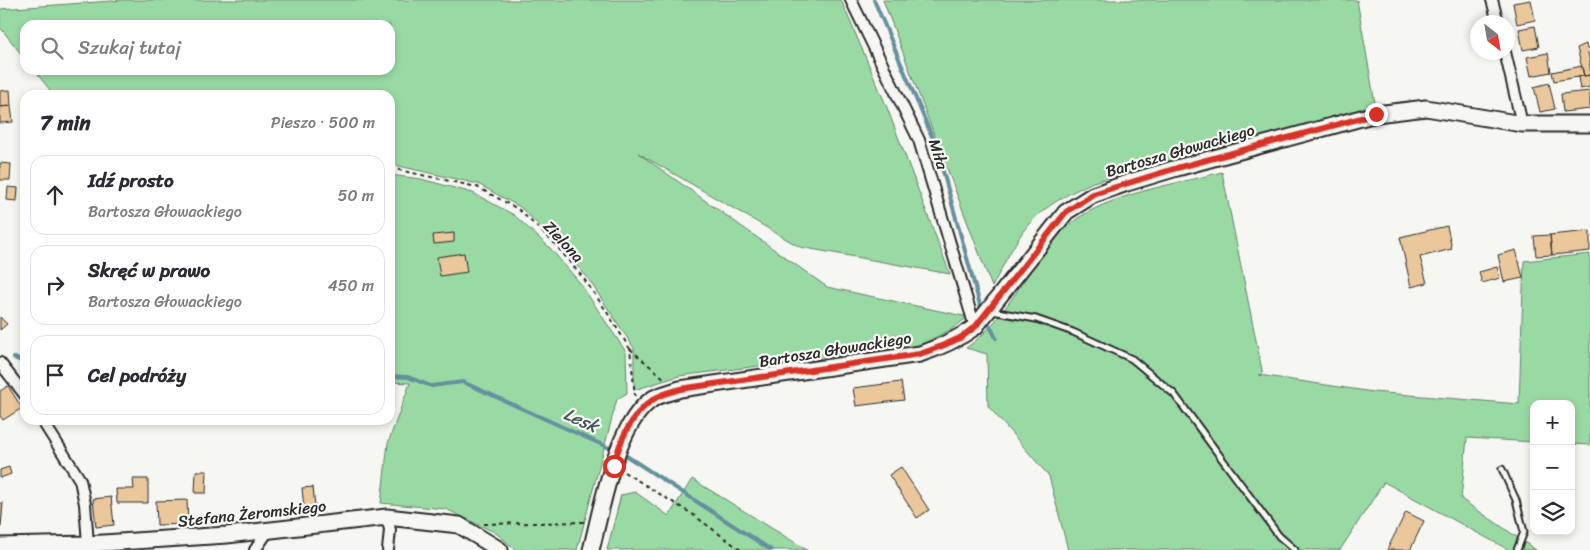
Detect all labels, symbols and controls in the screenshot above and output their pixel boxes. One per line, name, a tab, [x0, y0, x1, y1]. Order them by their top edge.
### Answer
north arrow	[1470, 15, 1515, 60]
search box	[20, 20, 395, 75]
text: Szukaj tutaj	[78, 31, 181, 64]
icon: search	[38, 34, 66, 62]
route end	[1365, 103, 1388, 126]
text: 7 min	[40, 104, 91, 142]
text: Pieszo · 500 m	[271, 108, 375, 137]
street label: Bartosza Głowackiego	[1102, 115, 1258, 186]
street label: Miła	[920, 135, 957, 174]
text: Idź prosto	[88, 164, 174, 197]
icon: ahead	[41, 181, 69, 209]
text: 50 m	[338, 181, 374, 210]
text: Bartosza Głowackiego	[88, 197, 242, 226]
street label: Zielona	[536, 213, 591, 270]
text: Skręć w prawo	[88, 254, 210, 287]
icon: right	[41, 271, 69, 299]
text: 450 m	[328, 271, 374, 300]
text: Bartosza Głowackiego	[88, 287, 242, 316]
street label: Bartosza Głowackiego	[757, 323, 913, 376]
text: Cel podróży	[88, 359, 186, 392]
icon: arrive	[41, 361, 69, 389]
water label: Lesk	[558, 398, 606, 443]
map controls	[1530, 400, 1575, 535]
button: +	[1530, 400, 1575, 445]
button: −	[1530, 445, 1575, 490]
route start	[603, 455, 626, 478]
button: layers	[1530, 490, 1575, 535]
street label: Stefana Żeromskiego	[176, 491, 328, 536]

